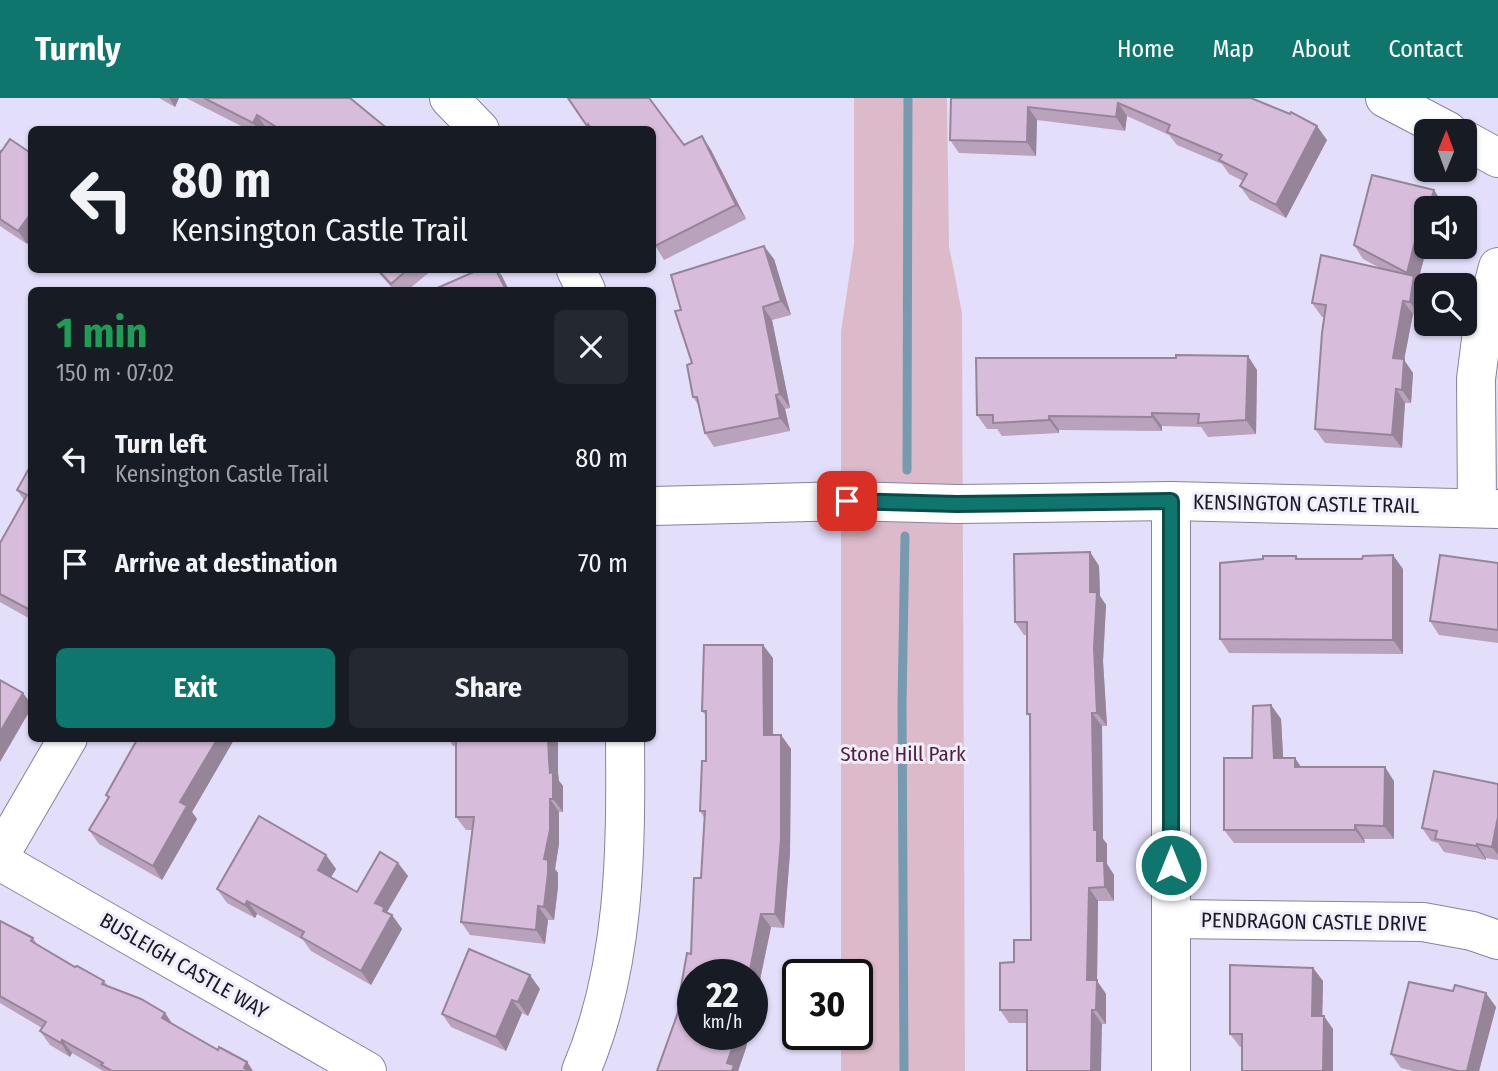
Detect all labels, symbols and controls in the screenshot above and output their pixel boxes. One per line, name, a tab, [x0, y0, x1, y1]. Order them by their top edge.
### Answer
text: Turnly	[35, 29, 121, 69]
text: Home	[1117, 35, 1174, 63]
text: Map	[1212, 35, 1254, 63]
text: About	[1292, 35, 1350, 63]
text: Contact	[1388, 35, 1463, 63]
north arrow	[1414, 119, 1477, 182]
map controls	[1414, 119, 1477, 336]
text: 80 m	[171, 151, 271, 210]
icon: left	[56, 154, 147, 245]
button: sound	[1414, 196, 1477, 259]
text: Kensington Castle Trail	[171, 211, 468, 249]
button: search	[1414, 273, 1477, 336]
text: 1 min	[56, 308, 147, 358]
button: close	[554, 310, 628, 384]
text: 150 m · 07:02	[56, 359, 174, 387]
text: Turn left	[115, 429, 207, 460]
icon: left	[56, 440, 94, 478]
text: 80 m	[575, 443, 628, 474]
text: Kensington Castle Trail	[115, 460, 329, 488]
pin	[817, 471, 877, 531]
icon: arrive	[828, 482, 866, 520]
street label: KENSINGTON CASTLE TRAIL	[1193, 489, 1420, 519]
icon: arrive	[56, 545, 94, 583]
text: Arrive at destination	[115, 548, 338, 579]
text: 70 m	[578, 548, 628, 579]
button: Exit	[56, 648, 335, 728]
button: Share	[349, 648, 628, 728]
park label: Stone Hill Park	[840, 741, 966, 767]
position arrow	[1134, 828, 1208, 902]
street label: BUSLEIGH CASTLE WAY	[95, 907, 273, 1025]
street label: PENDRAGON CASTLE DRIVE	[1201, 907, 1427, 937]
speed limit sign: 30	[782, 959, 873, 1050]
text: 22	[706, 974, 739, 1016]
text: km/h	[702, 1011, 743, 1033]

